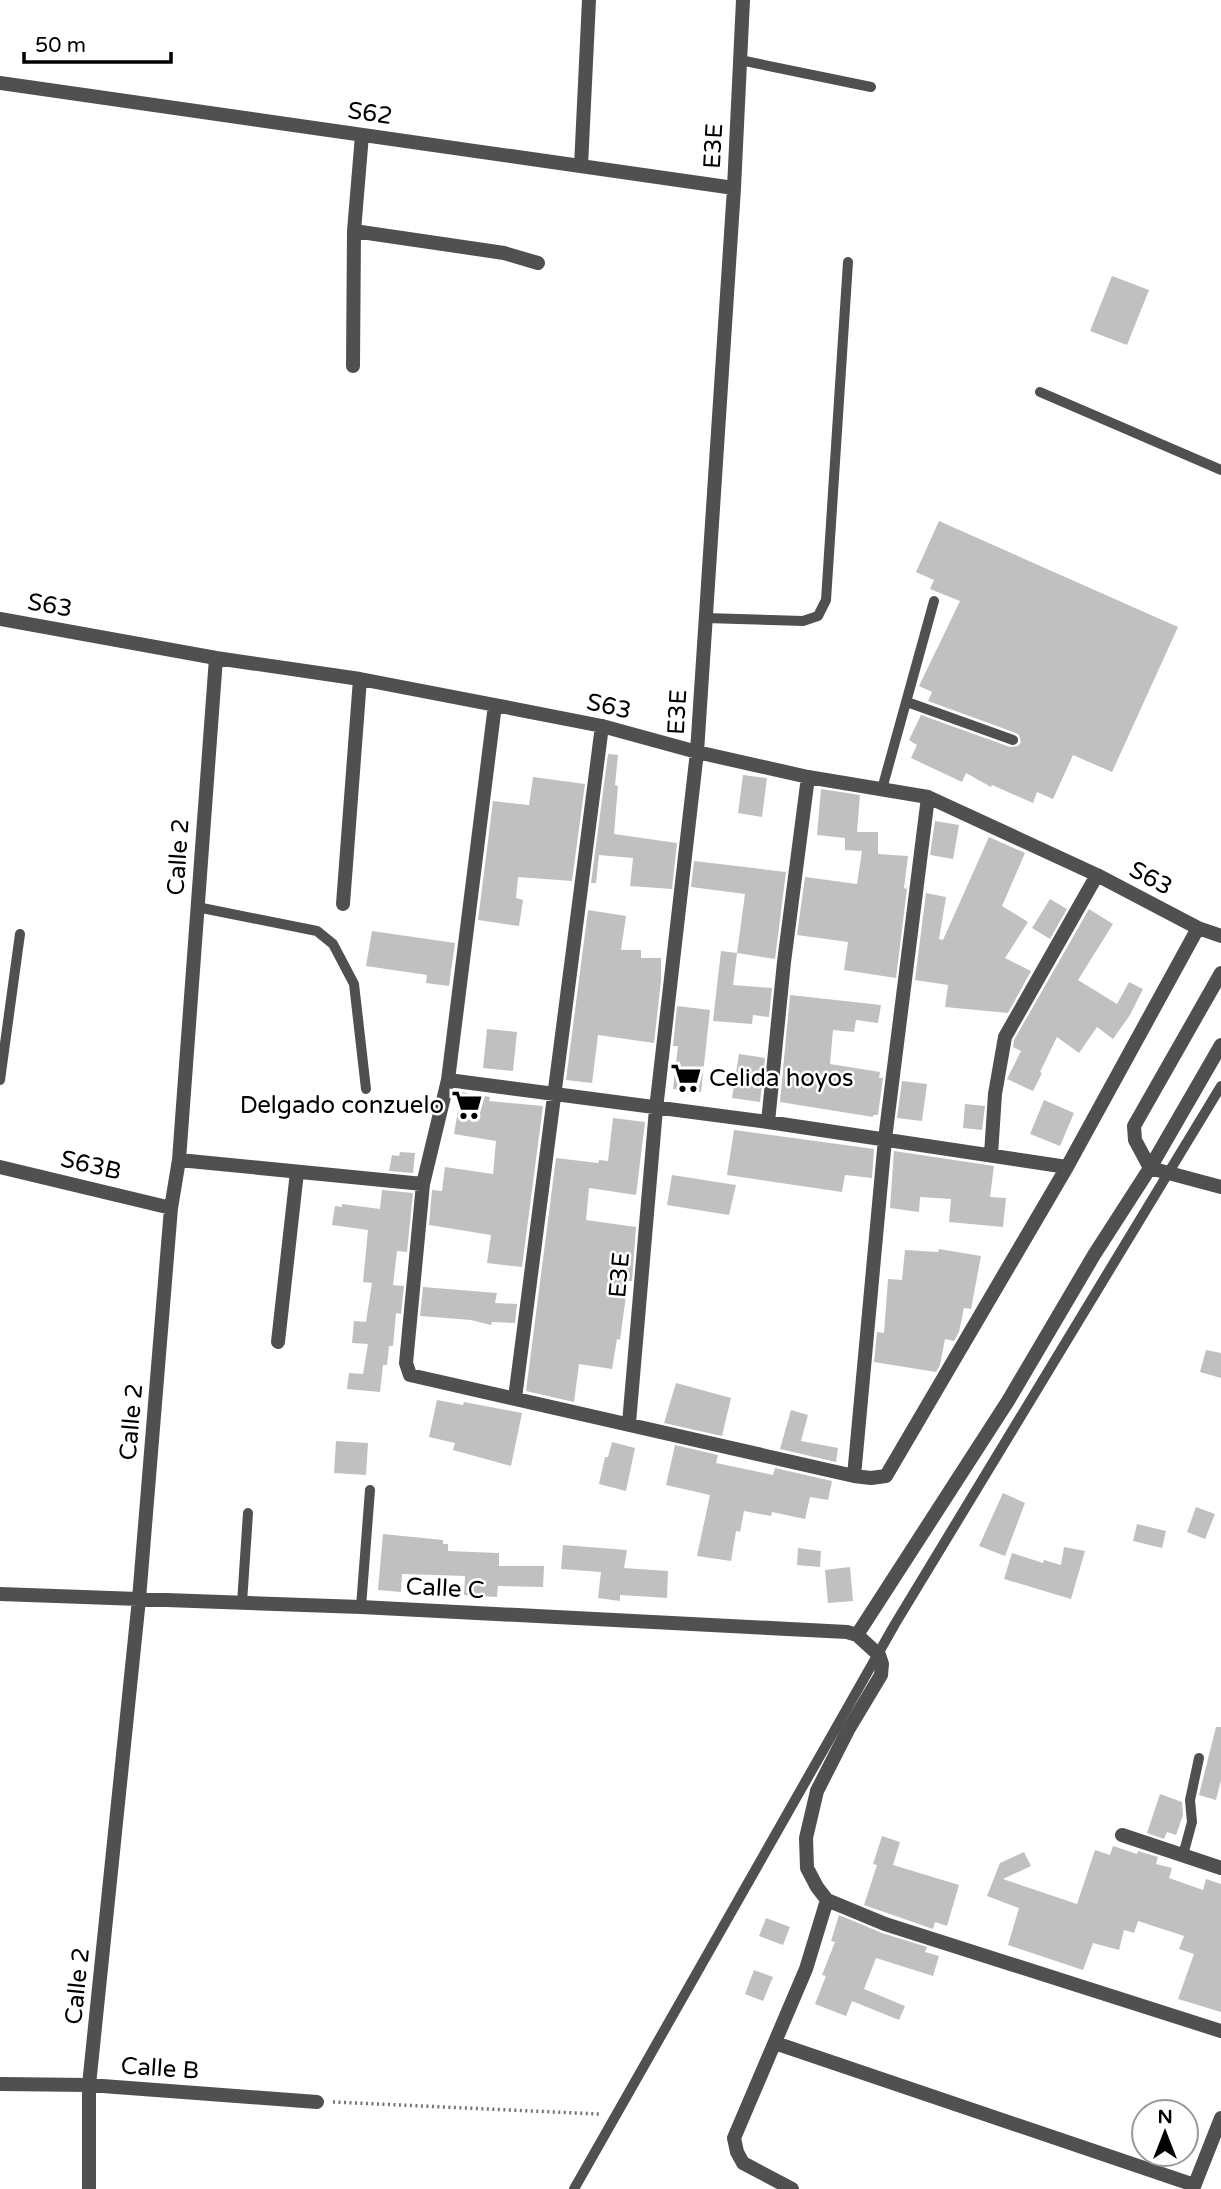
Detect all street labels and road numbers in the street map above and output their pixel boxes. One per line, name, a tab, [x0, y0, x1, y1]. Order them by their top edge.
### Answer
street label: S62	[346, 96, 394, 131]
street label: E3E	[698, 122, 729, 170]
street label: S63	[25, 587, 75, 624]
street label: S63	[584, 687, 634, 726]
street label: E3E	[662, 688, 693, 736]
street label: Calle 2	[161, 818, 196, 896]
street label: S63	[1124, 855, 1177, 902]
street label: S63B	[58, 1144, 124, 1187]
street label: E3E	[603, 1251, 636, 1299]
street label: Calle 2	[114, 1382, 149, 1462]
street label: Calle C	[405, 1572, 485, 1605]
street label: Calle 2	[59, 1946, 96, 2026]
street label: Calle B	[120, 2051, 200, 2086]

